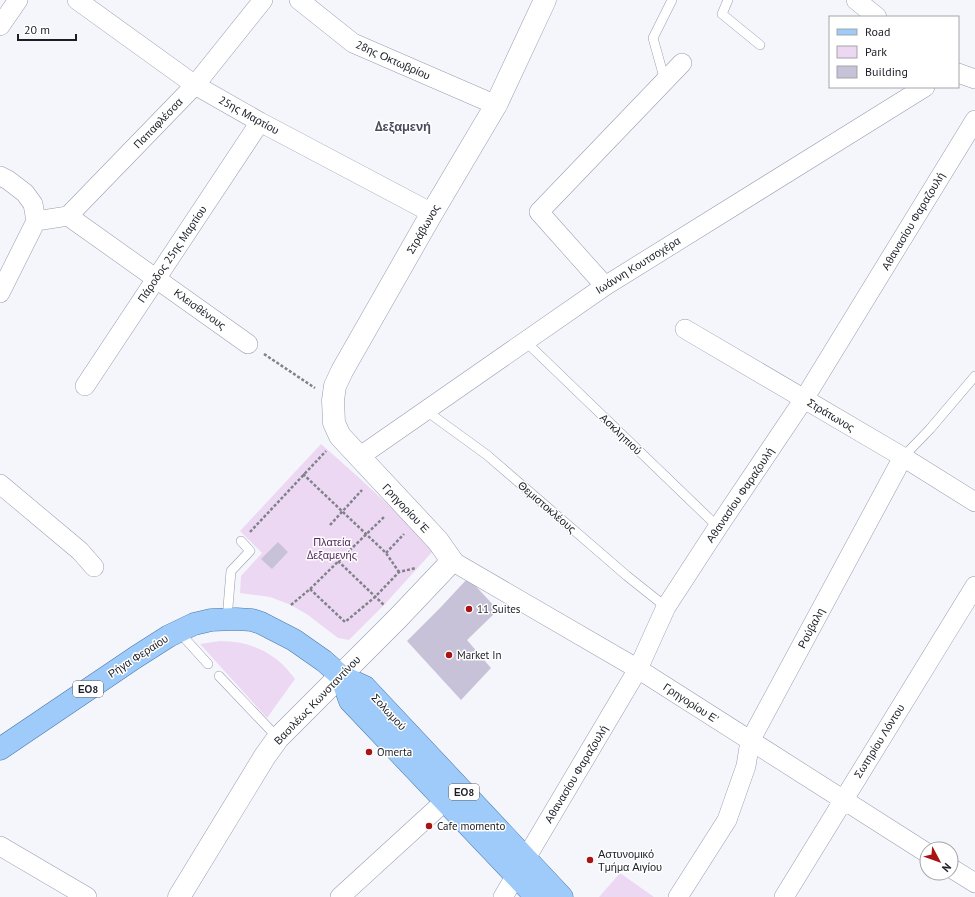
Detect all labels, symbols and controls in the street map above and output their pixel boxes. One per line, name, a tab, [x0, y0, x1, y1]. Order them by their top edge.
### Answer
scale bar	[18, 16, 76, 42]
legend	[829, 16, 959, 88]
text: 20 m	[24, 22, 50, 37]
text: Road	[865, 24, 890, 39]
street label: 28ης Οκτωβρίου	[353, 37, 433, 83]
text: Park	[865, 44, 887, 59]
text: Building	[865, 64, 908, 79]
street label: 25ης Μαρτίου	[216, 93, 282, 137]
street label: Παπαφλέσσα	[130, 94, 186, 151]
district label: Δεξαμενή	[375, 118, 431, 135]
street label: Αθανασίου Φαραζουλή	[878, 170, 948, 272]
street label: Στράβωνος	[403, 202, 443, 256]
street label: Πάροδος 25ης Μαρτίου	[134, 203, 210, 305]
street label: Ιωάννη Κουτσοχέρα	[593, 233, 684, 297]
street label: Κλεισθένους	[171, 285, 229, 333]
street label: Στράτωνος	[805, 395, 857, 435]
street label: Ασκληπιού	[597, 411, 645, 457]
street label: Αθανασίου Φαραζουλή	[703, 445, 777, 545]
street label: Θεμιστοκλέους	[515, 478, 579, 536]
street label: Γρηγορίου Έ	[380, 480, 433, 536]
park label: Πλατεία Δεξαμενής	[307, 535, 357, 562]
place label: 11 Suites	[477, 602, 521, 616]
marker: 11 Suites	[464, 604, 474, 614]
street label: Ρούβαλη	[795, 605, 827, 651]
street label: Ρήγα Φεραίου	[105, 631, 171, 681]
place label: Market In	[457, 648, 502, 662]
marker: Market In	[444, 650, 454, 660]
street label: Βασιλέως Κωνσταντίνου	[271, 652, 363, 748]
street label: Γρηγορίου Ε'	[661, 680, 721, 726]
road number: ΕΟ8	[73, 681, 103, 697]
street label: Σολωμού	[369, 691, 409, 733]
street label: Σωτηρίου Λόντου	[851, 701, 907, 781]
street label: Αθανασίου Φαραζουλή	[541, 723, 611, 825]
place label: Omerta	[377, 745, 412, 759]
marker: Omerta	[364, 747, 374, 757]
road number: ΕΟ8	[449, 784, 479, 800]
place label: Cafe momento	[437, 819, 505, 833]
marker: Cafe momento	[424, 821, 434, 831]
north arrow	[919, 841, 959, 881]
place label: Αστυνομικό Τμήμα Αιγίου	[598, 847, 662, 874]
marker: Αστυνομικό Τμήμα Αιγίου	[585, 855, 595, 865]
text: N	[939, 860, 954, 875]

